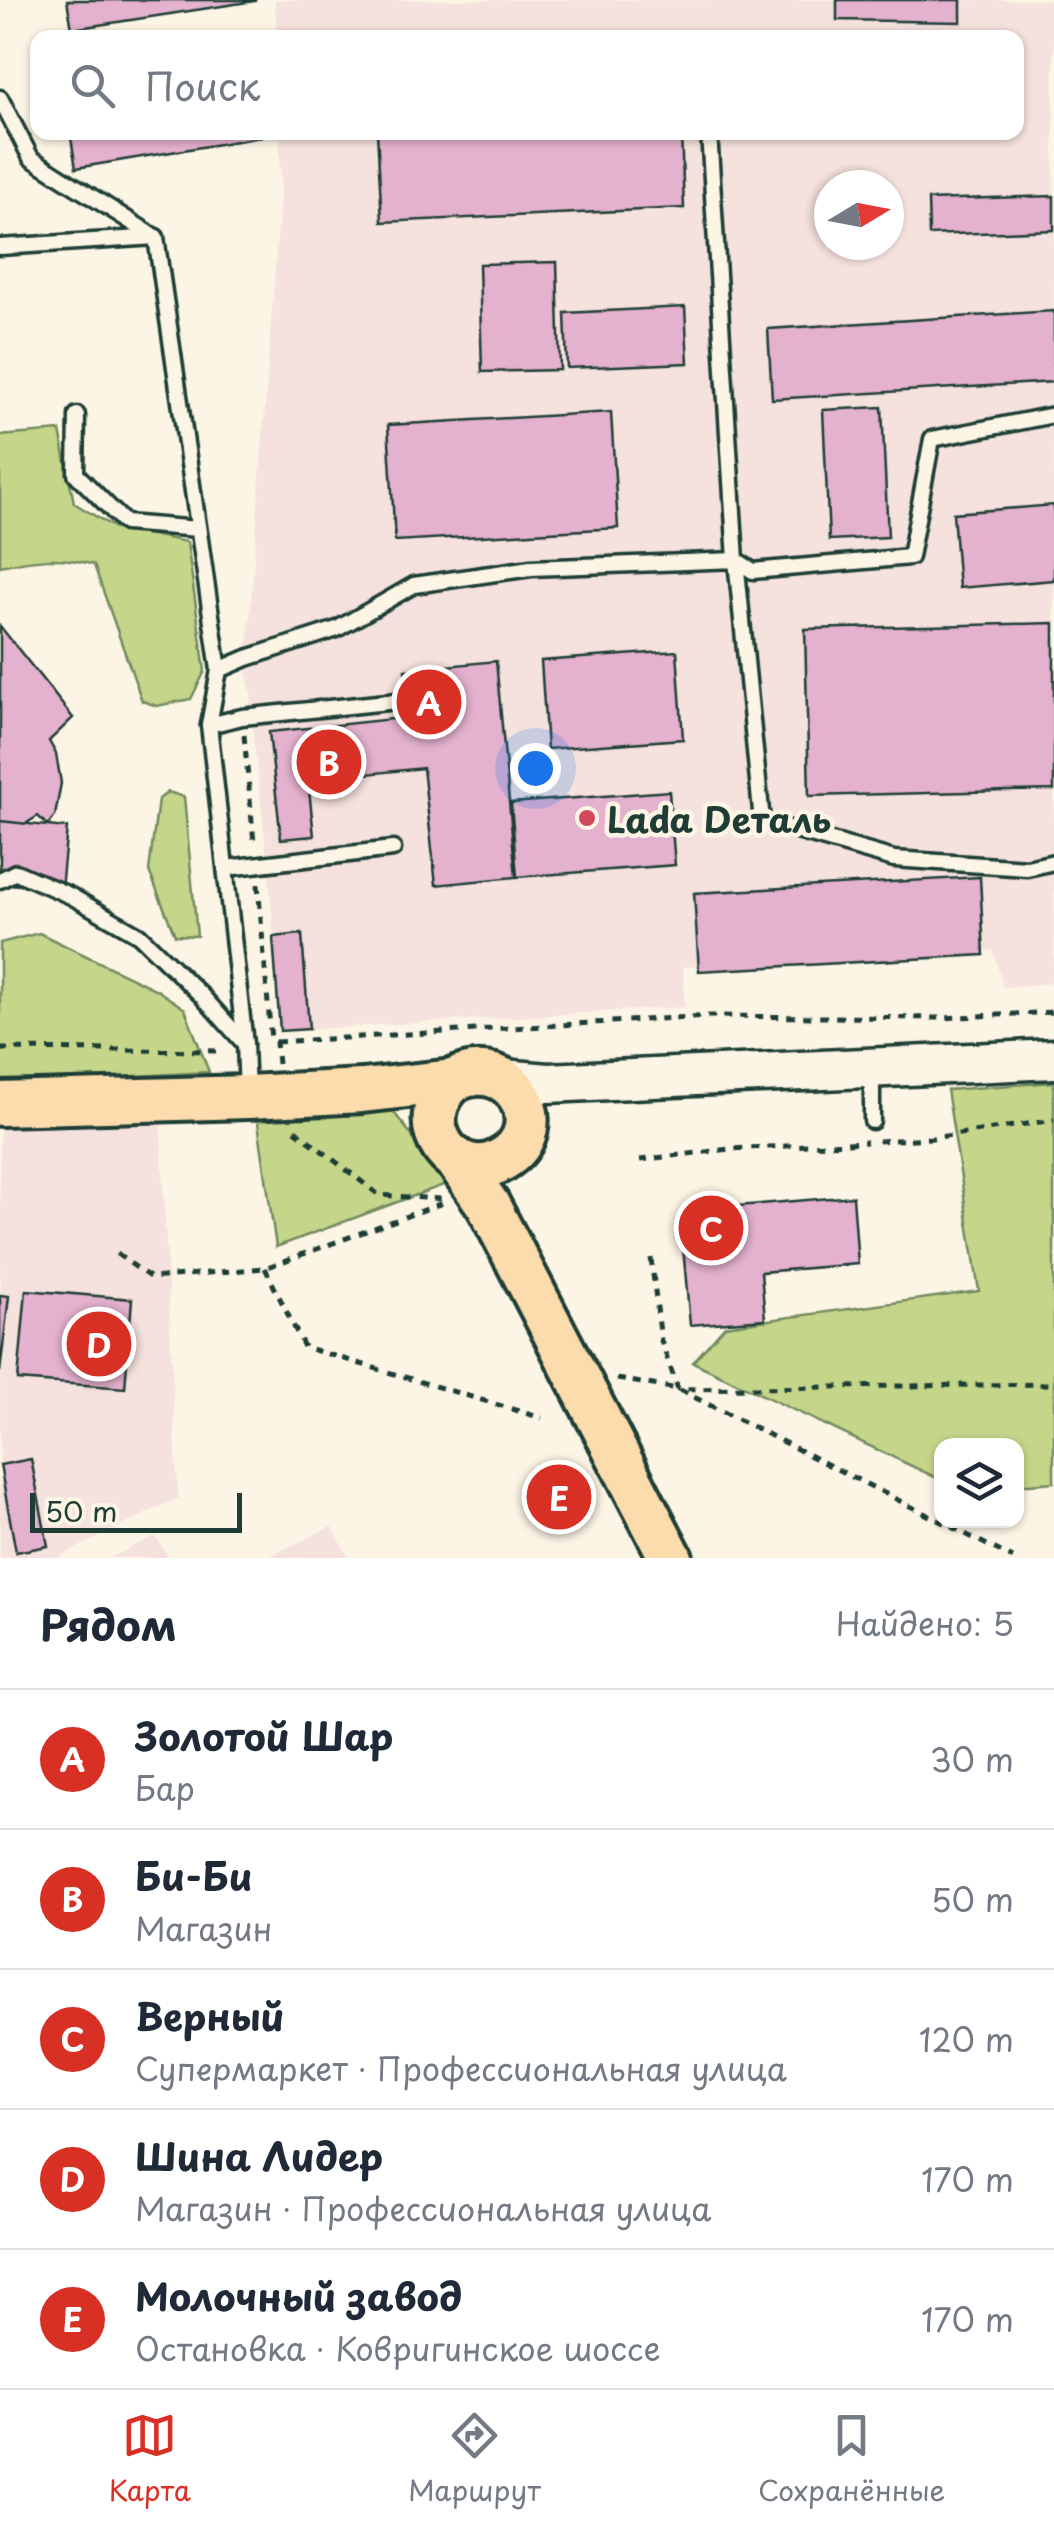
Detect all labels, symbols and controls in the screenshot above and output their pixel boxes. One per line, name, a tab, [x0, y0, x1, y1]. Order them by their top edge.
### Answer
search box	[30, 30, 1024, 140]
text: Поиск	[145, 57, 260, 114]
icon: search	[65, 58, 120, 113]
north arrow	[814, 170, 904, 260]
pin: A	[396, 664, 462, 740]
pin: B	[296, 724, 362, 800]
your location	[510, 743, 561, 794]
place label: Lada Dеталь	[607, 792, 831, 845]
marker: Lada Dеталь	[576, 807, 598, 829]
pin: C	[678, 1190, 744, 1266]
pin: D	[66, 1306, 132, 1382]
map controls	[934, 1438, 1024, 1528]
button: layers	[934, 1438, 1024, 1528]
pin: E	[526, 1460, 592, 1534]
scale bar	[30, 1488, 242, 1532]
text: 50 m	[45, 1489, 118, 1532]
text: Рядом	[40, 1592, 177, 1655]
text: Найдено: 5	[836, 1599, 1014, 1647]
text: Золотой Шар	[135, 1707, 393, 1764]
text: A	[60, 1735, 85, 1783]
text: 30 m	[930, 1735, 1014, 1783]
text: Бар	[135, 1764, 195, 1812]
text: Би-Би	[135, 1847, 252, 1904]
text: B	[62, 1875, 83, 1923]
text: 50 m	[931, 1875, 1014, 1923]
text: Магазин	[135, 1904, 272, 1952]
text: Верный	[135, 1987, 285, 2044]
text: C	[60, 2015, 85, 2063]
text: 120 m	[919, 2015, 1014, 2063]
text: Супермаркет · Профессиональная улица	[135, 2044, 787, 2092]
text: Шина Лидер	[135, 2127, 383, 2184]
text: D	[60, 2155, 85, 2203]
text: 170 m	[921, 2155, 1014, 2203]
text: Магазин · Профессиональная улица	[135, 2184, 711, 2232]
text: Молочный завод	[135, 2267, 462, 2324]
text: E	[63, 2295, 82, 2343]
text: 170 m	[921, 2295, 1014, 2343]
text: Остановка · Ковригинское шоссе	[135, 2324, 661, 2372]
tab: Карта	[109, 2408, 191, 2511]
tab: Маршрут	[408, 2408, 541, 2511]
tab: Сохранённые	[758, 2408, 945, 2511]

